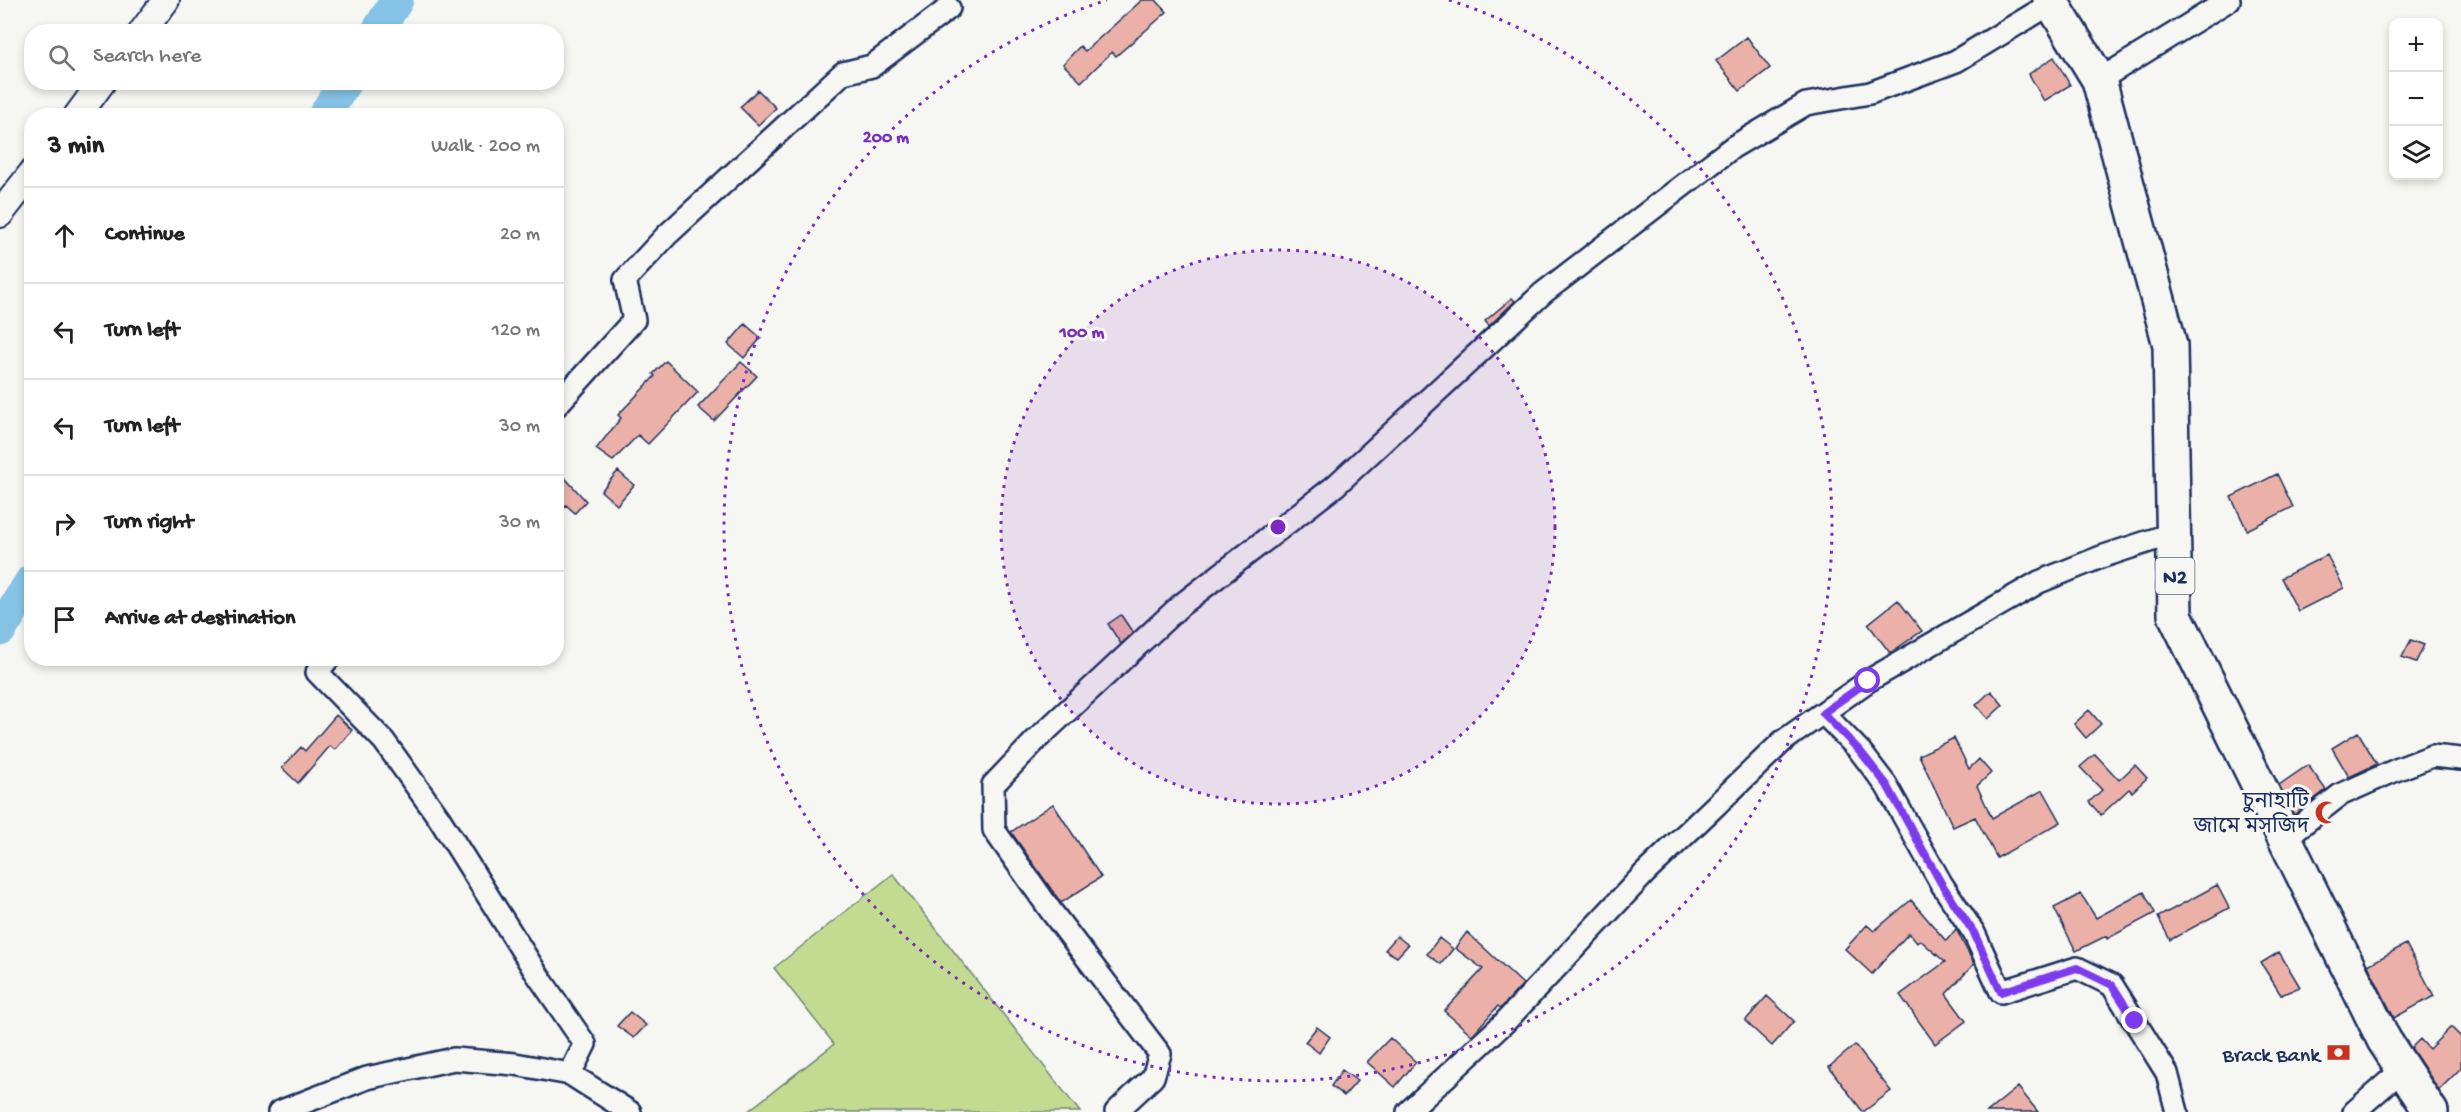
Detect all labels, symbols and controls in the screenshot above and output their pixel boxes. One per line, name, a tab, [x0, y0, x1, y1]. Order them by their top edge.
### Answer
map controls	[2389, 18, 2443, 180]
button: +	[2389, 18, 2443, 72]
search box	[24, 24, 564, 90]
icon: search	[45, 41, 78, 74]
text: Search here	[93, 44, 201, 70]
button: −	[2389, 72, 2443, 126]
button: layers	[2389, 126, 2443, 180]
text: 200 m	[863, 128, 909, 149]
text: 3 min	[48, 132, 104, 163]
text: Walk · 200 m	[431, 136, 540, 159]
icon: ahead	[48, 219, 81, 252]
text: Continue	[105, 222, 185, 248]
text: 20 m	[500, 224, 540, 247]
icon: left	[48, 315, 81, 348]
text: Turn left	[105, 318, 179, 344]
text: 120 m	[492, 320, 540, 343]
text: 100 m	[1059, 323, 1105, 344]
icon: left	[48, 411, 81, 444]
text: Turn left	[105, 414, 179, 440]
text: 30 m	[499, 416, 540, 439]
icon: right	[48, 507, 81, 540]
text: Turn right	[105, 510, 193, 536]
text: 30 m	[499, 512, 540, 535]
centre of rings	[1268, 517, 1288, 537]
road number: N2	[2156, 558, 2194, 594]
icon: arrive	[48, 603, 81, 636]
text: Arrive at destination	[105, 606, 295, 632]
route start	[1854, 667, 1880, 693]
place label: চুনাহাটি জামে মসজিদ	[2192, 787, 2310, 841]
mosque icon: চুনাহাটি জামে মসজিদ	[2314, 799, 2340, 825]
route end	[2121, 1007, 2147, 1033]
bank icon: Brack Bank	[2325, 1040, 2351, 1066]
place label: Brack Bank	[2222, 1044, 2322, 1070]

